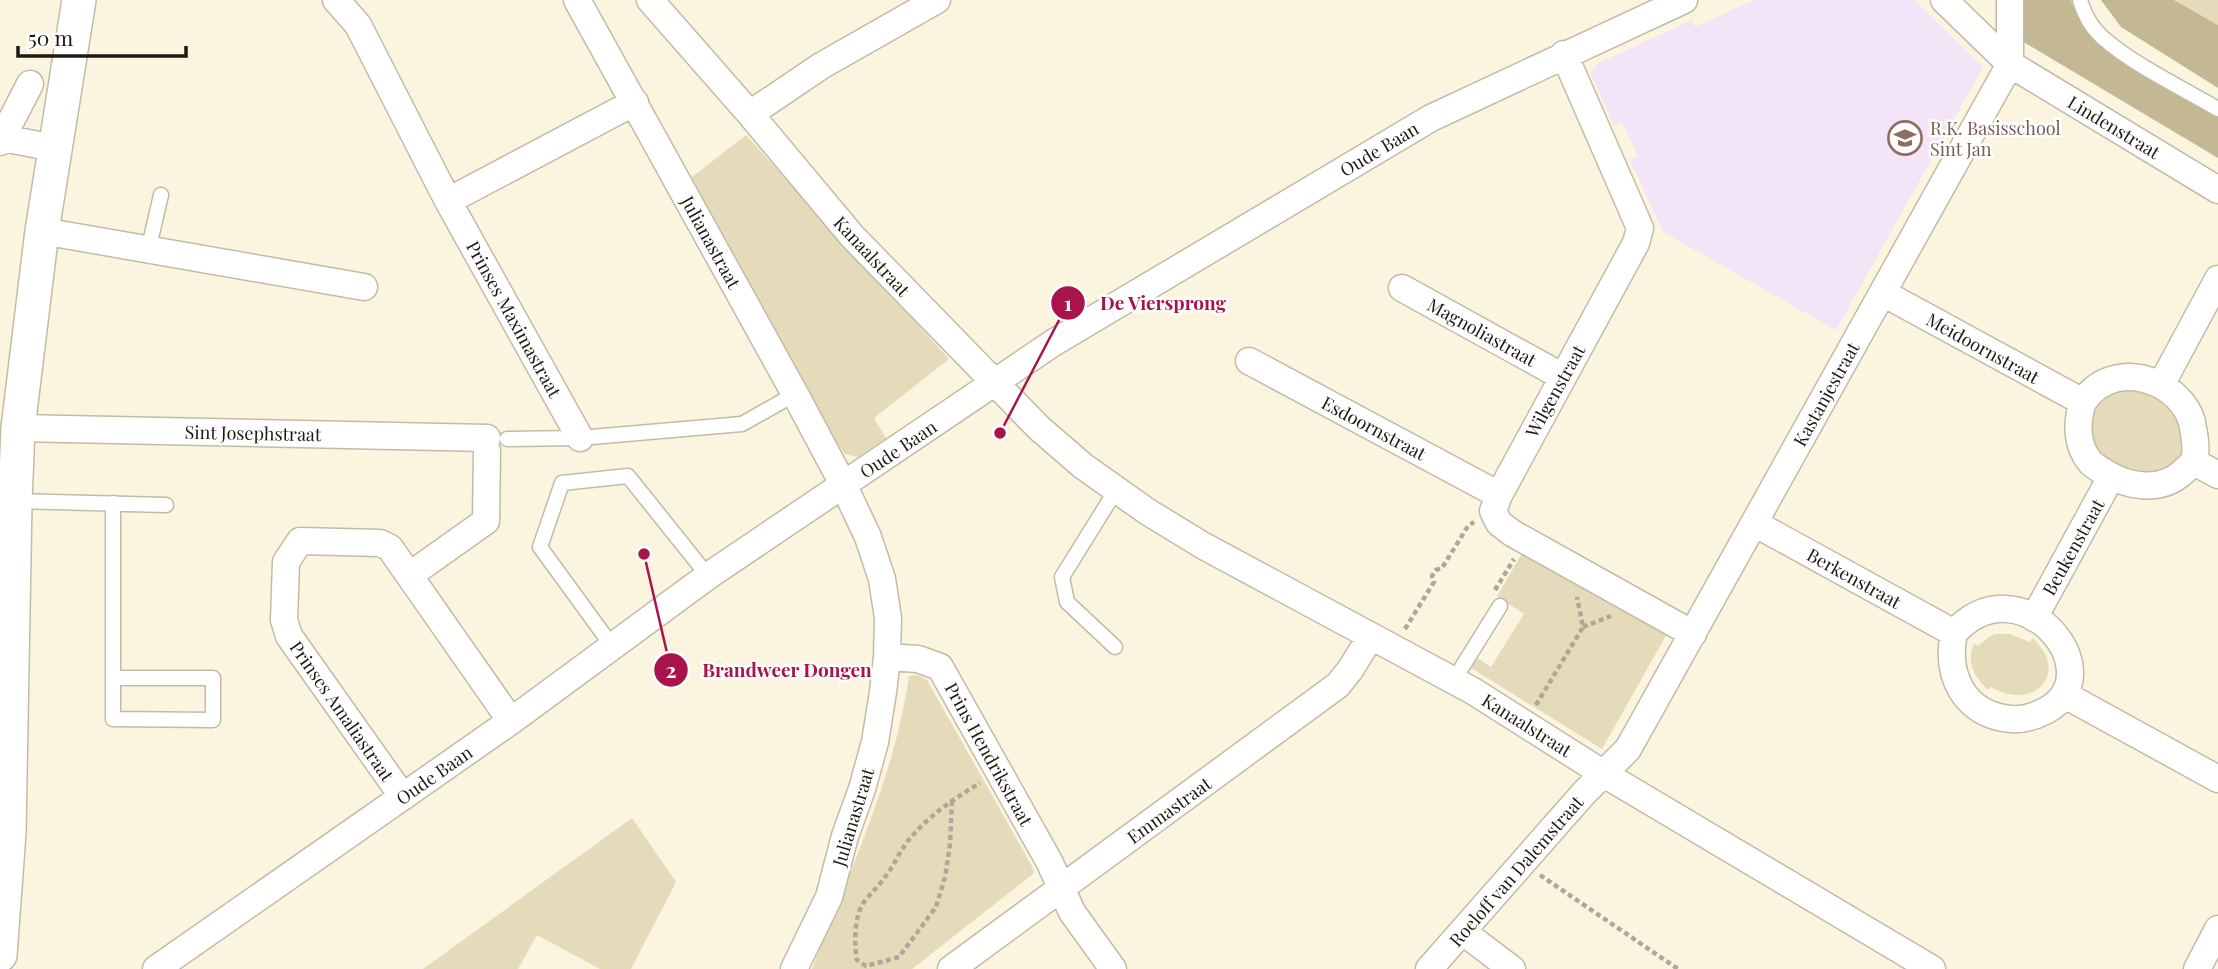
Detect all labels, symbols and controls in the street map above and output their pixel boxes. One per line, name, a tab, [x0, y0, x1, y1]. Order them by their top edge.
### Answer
scale bar	[18, 14, 186, 58]
text: 50 m	[28, 23, 74, 51]
street label: Lindenstraat	[2063, 90, 2165, 164]
street label: Oude Baan	[1335, 116, 1423, 182]
place label: R.K. Basisschool Sint Jan	[1930, 116, 2061, 161]
school or university icon: R.K. Basisschool Sint Jan	[1886, 119, 1924, 157]
street label: Julianastraat	[675, 191, 746, 293]
street label: Kanaalstraat	[829, 211, 916, 302]
street label: Prinses Maximastraat	[461, 237, 567, 402]
callout: De Viersprong	[1050, 283, 1240, 323]
text: 1	[1064, 288, 1072, 316]
text: De Viersprong	[1100, 289, 1227, 315]
street label: Magnoliastraat	[1423, 292, 1541, 372]
street label: Meidoornstraat	[1922, 307, 2044, 389]
street label: Kastanjestraat	[1787, 337, 1865, 450]
street label: Wilgenstraat	[1519, 340, 1591, 442]
street label: Esdoornstraat	[1318, 390, 1431, 466]
street label: Oude Baan	[855, 414, 941, 483]
street label: Sint Josephstraat	[184, 420, 322, 446]
street label: Beukenstraat	[2037, 494, 2110, 600]
street label: Berkenstraat	[1803, 542, 1906, 614]
street label: Prinses Amaliastraat	[285, 636, 400, 786]
callout: Brandweer Dongen	[653, 650, 886, 690]
text: 2	[666, 655, 677, 683]
text: Brandweer Dongen	[702, 656, 872, 682]
street label: Prins Hendrikstraat	[940, 678, 1039, 831]
street label: Kanaalstraat	[1478, 688, 1577, 762]
street label: Oude Baan	[391, 740, 477, 810]
street label: Julianastraat	[826, 764, 880, 870]
street label: Emmastraat	[1122, 771, 1216, 849]
street label: Roeloff van Dalemstraat	[1444, 790, 1589, 952]

